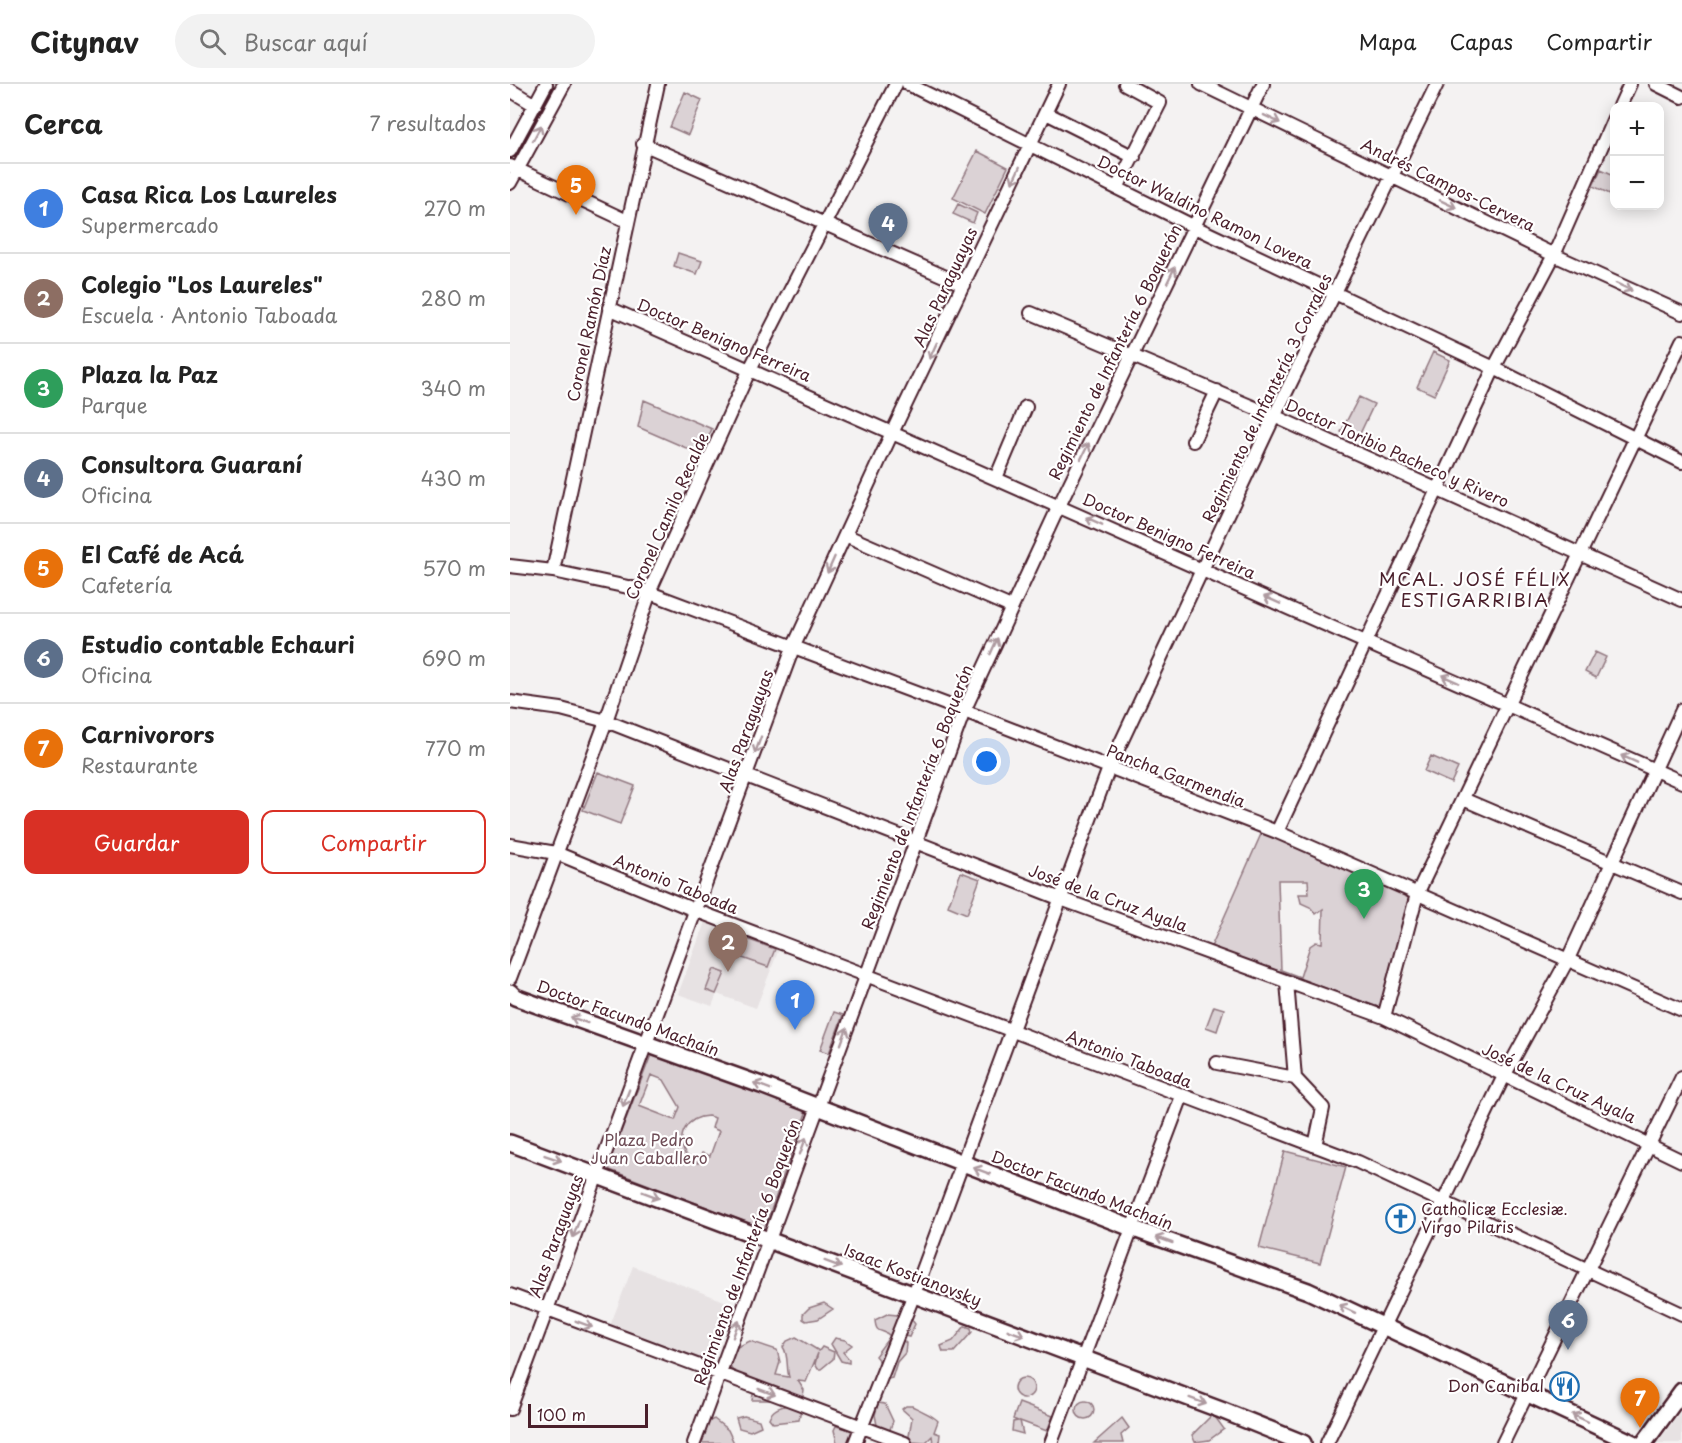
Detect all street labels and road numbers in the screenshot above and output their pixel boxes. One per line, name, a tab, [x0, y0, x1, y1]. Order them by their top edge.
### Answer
street label: Andrés Campos-Cervera	[1357, 131, 1540, 237]
street label: Doctor Waldino Ramon Lovera	[1094, 148, 1318, 274]
street label: Regimiento de Infantería 6 Boquerón	[1042, 220, 1187, 483]
street label: Alas Paraguayas	[906, 223, 982, 350]
street label: Coronel Ramón Díaz	[560, 244, 616, 404]
street label: Regimiento de Infantería 3 Corrales	[1195, 269, 1337, 526]
street label: Doctor Benigno Ferreira	[634, 291, 815, 387]
street label: Doctor Toribio Pacheco y Rivero	[1281, 392, 1514, 513]
street label: Coronel Camilo Recalde	[618, 428, 714, 603]
street label: Doctor Benigno Ferreira	[1079, 486, 1260, 584]
street label: Regimiento de Infantería 6 Boquerón	[854, 661, 978, 932]
street label: Alas Paraguayas	[712, 666, 778, 796]
street label: Pancha Garmendia	[1103, 738, 1249, 813]
street label: Antonio Taboada	[610, 847, 742, 919]
street label: José de la Cruz Ayala	[1026, 857, 1191, 937]
street label: Doctor Facundo Machaín	[534, 973, 723, 1061]
street label: Antonio Taboada	[1063, 1023, 1196, 1093]
street label: José de la Cruz Ayala	[1478, 1036, 1640, 1128]
street label: Regimiento de Infantería 6 Boquerón	[687, 1115, 806, 1388]
street label: Doctor Facundo Machaín	[988, 1143, 1177, 1235]
street label: Alas Paraguayas	[522, 1171, 588, 1301]
street label: Isaac Kostianovsky	[841, 1237, 986, 1311]

